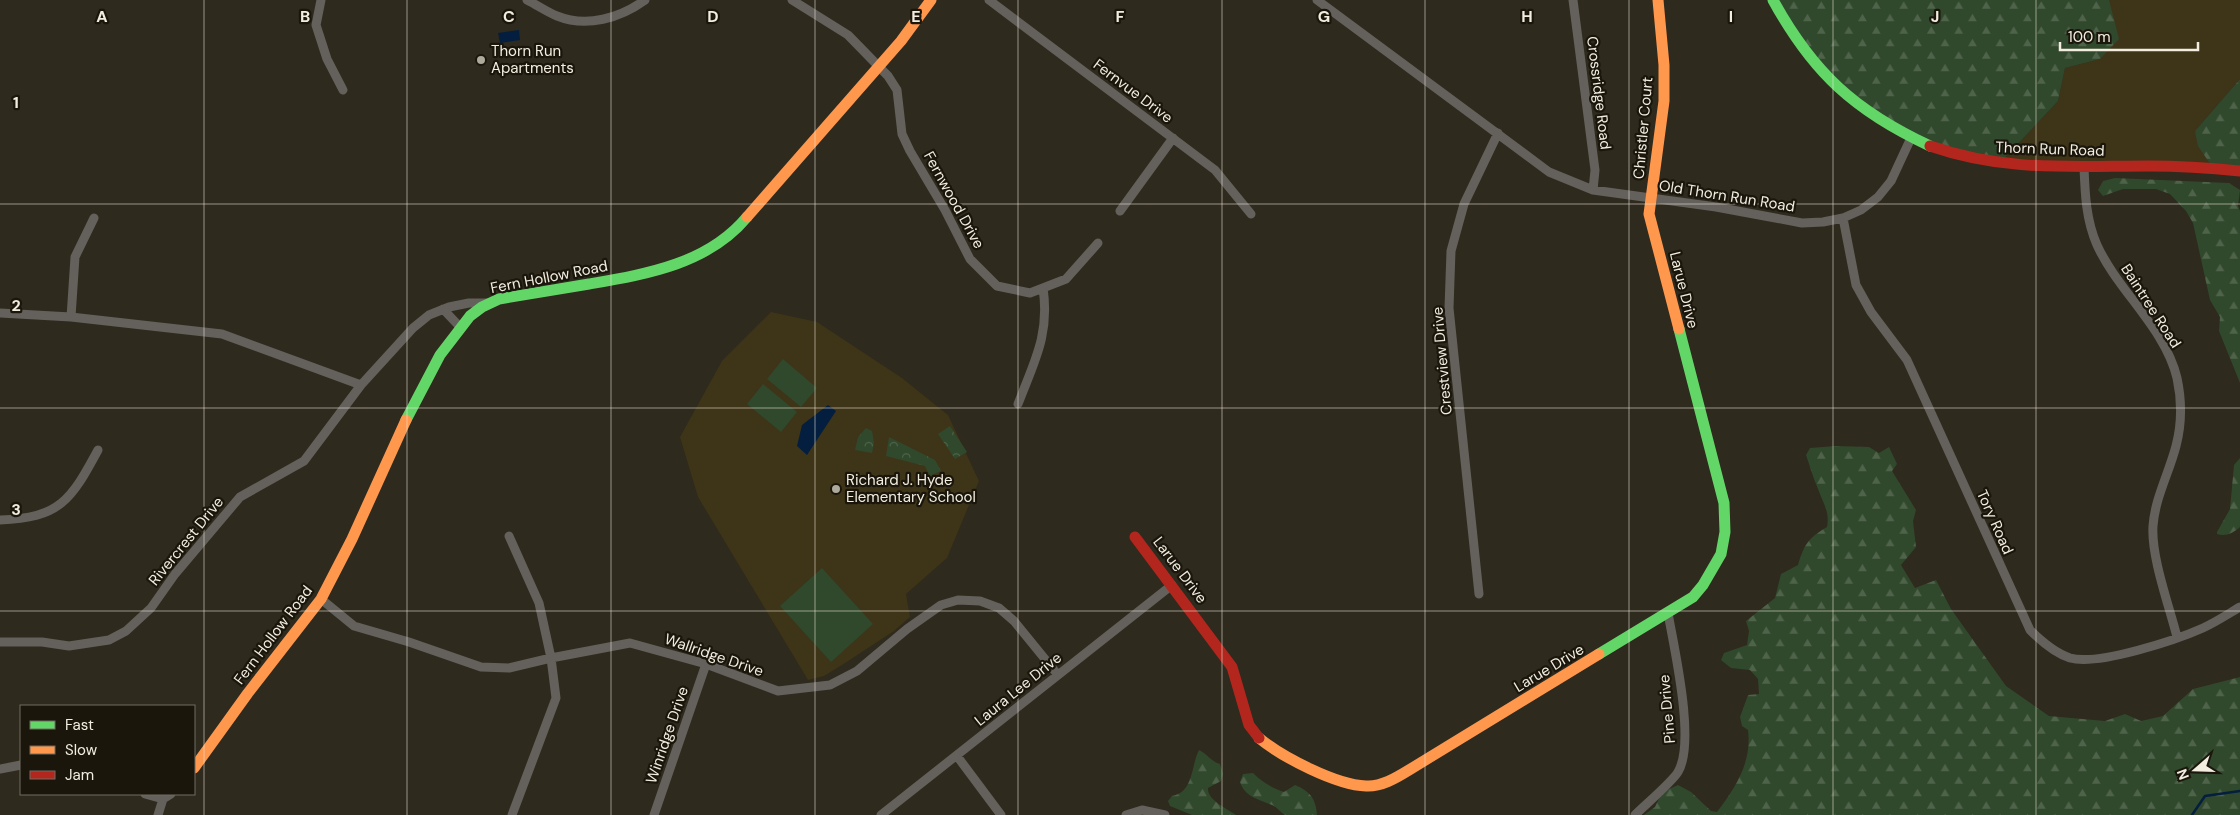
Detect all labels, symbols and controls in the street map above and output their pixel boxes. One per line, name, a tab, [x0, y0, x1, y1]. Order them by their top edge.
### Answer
text: A	[96, 6, 108, 27]
text: B	[300, 6, 310, 27]
text: C	[503, 6, 515, 27]
text: D	[707, 6, 719, 27]
text: E	[911, 6, 921, 27]
text: F	[1116, 6, 1125, 27]
text: G	[1318, 6, 1330, 27]
text: H	[1521, 6, 1533, 27]
text: I	[1729, 6, 1733, 27]
text: J	[1931, 6, 1939, 27]
scale bar	[2060, 20, 2198, 52]
text: 100 m	[2068, 27, 2111, 47]
street label: Crossridge Road	[1582, 35, 1616, 151]
place label: Thorn Run Apartments	[491, 41, 574, 78]
marker: Thorn Run Apartments	[475, 54, 487, 66]
street label: Fernvue Drive	[1089, 54, 1177, 128]
street label: Christler Court	[1629, 76, 1657, 180]
text: 1	[13, 92, 19, 113]
street label: Thorn Run Road	[1995, 137, 2105, 161]
street label: Fernwood Drive	[919, 148, 989, 252]
street label: Old Thorn Run Road	[1658, 175, 1796, 217]
street label: Larue Drive	[1665, 250, 1703, 330]
street label: Fern Hollow Road	[489, 256, 609, 298]
street label: Baintree Road	[2116, 260, 2186, 352]
text: 2	[11, 295, 21, 316]
street label: Crestview Drive	[1427, 306, 1457, 416]
place label: Richard J. Hyde Elementary School	[846, 470, 976, 507]
marker: Richard J. Hyde Elementary School	[830, 483, 842, 495]
street label: Tory Road	[1972, 487, 2018, 557]
street label: Rivercrest Drive	[144, 492, 228, 590]
text: 3	[11, 499, 21, 520]
street label: Larue Drive	[1148, 533, 1212, 607]
street label: Fern Hollow Road	[229, 581, 317, 689]
street label: Wallridge Drive	[662, 629, 766, 681]
street label: Larue Drive	[1510, 639, 1588, 697]
street label: Laura Lee Drive	[970, 648, 1066, 730]
street label: Pine Drive	[1654, 674, 1680, 744]
street label: Winridge Drive	[641, 684, 693, 786]
legend	[20, 705, 195, 795]
text: Fast	[65, 715, 94, 735]
text: Slow	[65, 740, 98, 760]
north arrow	[2170, 745, 2220, 795]
text: Jam	[65, 765, 94, 785]
text: N	[2173, 767, 2193, 782]

